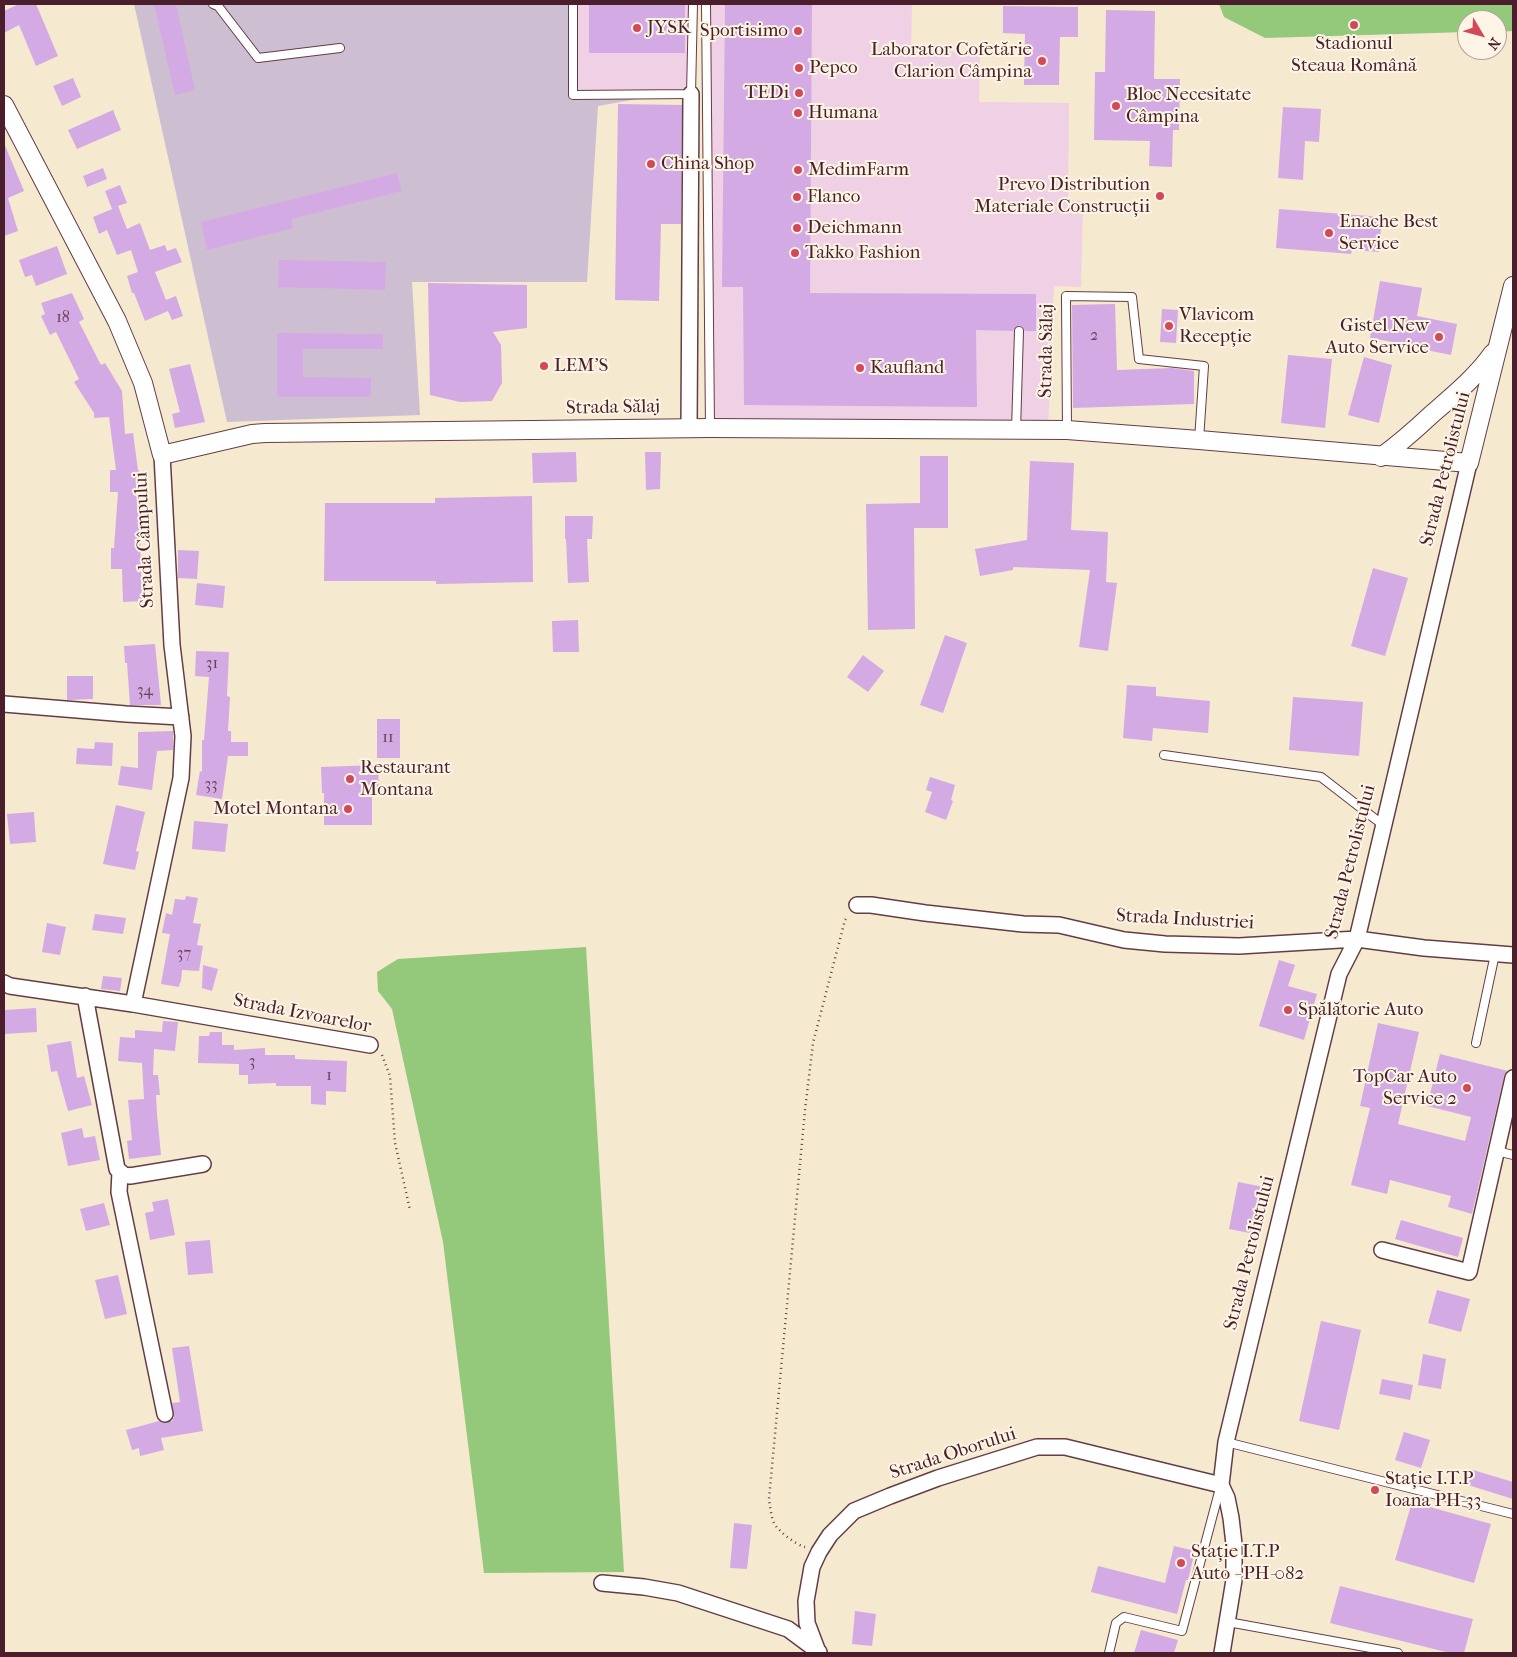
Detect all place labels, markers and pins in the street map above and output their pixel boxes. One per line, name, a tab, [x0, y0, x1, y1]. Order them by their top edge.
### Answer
place label: JYSK	[647, 17, 691, 39]
marker: Stadionul Steaua Română	[1348, 19, 1360, 31]
place label: Sportisimo	[700, 20, 788, 42]
marker: JYSK	[631, 22, 643, 34]
marker: Sportisimo	[792, 25, 804, 37]
place label: Stadionul Steaua Română	[1291, 33, 1417, 77]
place label: Laborator Cofetărie Clarion Câmpina	[871, 39, 1032, 83]
marker: Laborator Cofetărie Clarion Câmpina	[1036, 55, 1048, 67]
place label: Pepco	[809, 57, 858, 79]
marker: Pepco	[793, 62, 805, 74]
place label: TEDi	[744, 82, 789, 104]
place label: Bloc Necesitate Câmpina	[1126, 84, 1251, 128]
marker: TEDi	[793, 87, 805, 99]
marker: Bloc Necesitate Câmpina	[1110, 100, 1122, 112]
place label: Humana	[808, 102, 878, 124]
marker: Humana	[792, 107, 804, 119]
place label: China Shop	[661, 153, 754, 175]
marker: China Shop	[645, 158, 657, 170]
place label: MedimFarm	[808, 159, 909, 181]
marker: MedimFarm	[792, 164, 804, 176]
place label: Prevo Distribution Materiale Construcții	[974, 174, 1150, 218]
place label: Flanco	[807, 186, 860, 208]
marker: Prevo Distribution Materiale Construcții	[1154, 190, 1166, 202]
marker: Flanco	[791, 191, 803, 203]
place label: Enache Best Service	[1339, 211, 1438, 255]
place label: Deichmann	[807, 217, 902, 239]
marker: Deichmann	[791, 222, 803, 234]
marker: Enache Best Service	[1323, 227, 1335, 239]
place label: Takko Fashion	[805, 242, 920, 264]
marker: Takko Fashion	[789, 247, 801, 259]
place label: Vlavicom Recepție	[1179, 304, 1254, 348]
place label: Gistel New Auto Service	[1326, 315, 1429, 359]
marker: Vlavicom Recepție	[1163, 320, 1175, 332]
marker: Gistel New Auto Service	[1433, 331, 1445, 343]
place label: LEM'S	[554, 355, 608, 377]
place label: Kaufland	[870, 357, 944, 379]
marker: LEM'S	[538, 360, 550, 372]
marker: Kaufland	[854, 362, 866, 374]
place label: Restaurant Montana	[360, 757, 451, 801]
marker: Restaurant Montana	[344, 773, 356, 785]
place label: Motel Montana	[213, 798, 338, 820]
marker: Motel Montana	[342, 803, 354, 815]
place label: Spălătorie Auto	[1298, 999, 1423, 1021]
marker: Spălătorie Auto	[1282, 1004, 1294, 1016]
place label: TopCar Auto Service 2	[1353, 1066, 1457, 1110]
marker: TopCar Auto Service 2	[1461, 1082, 1473, 1094]
place label: Stație I.T.P Ioana PH-33	[1385, 1468, 1481, 1512]
marker: Stație I.T.P Ioana PH-33	[1369, 1484, 1381, 1496]
place label: Stație I.T.P Auto - PH-082	[1191, 1541, 1304, 1585]
marker: Stație I.T.P Auto - PH-082	[1175, 1557, 1187, 1569]

